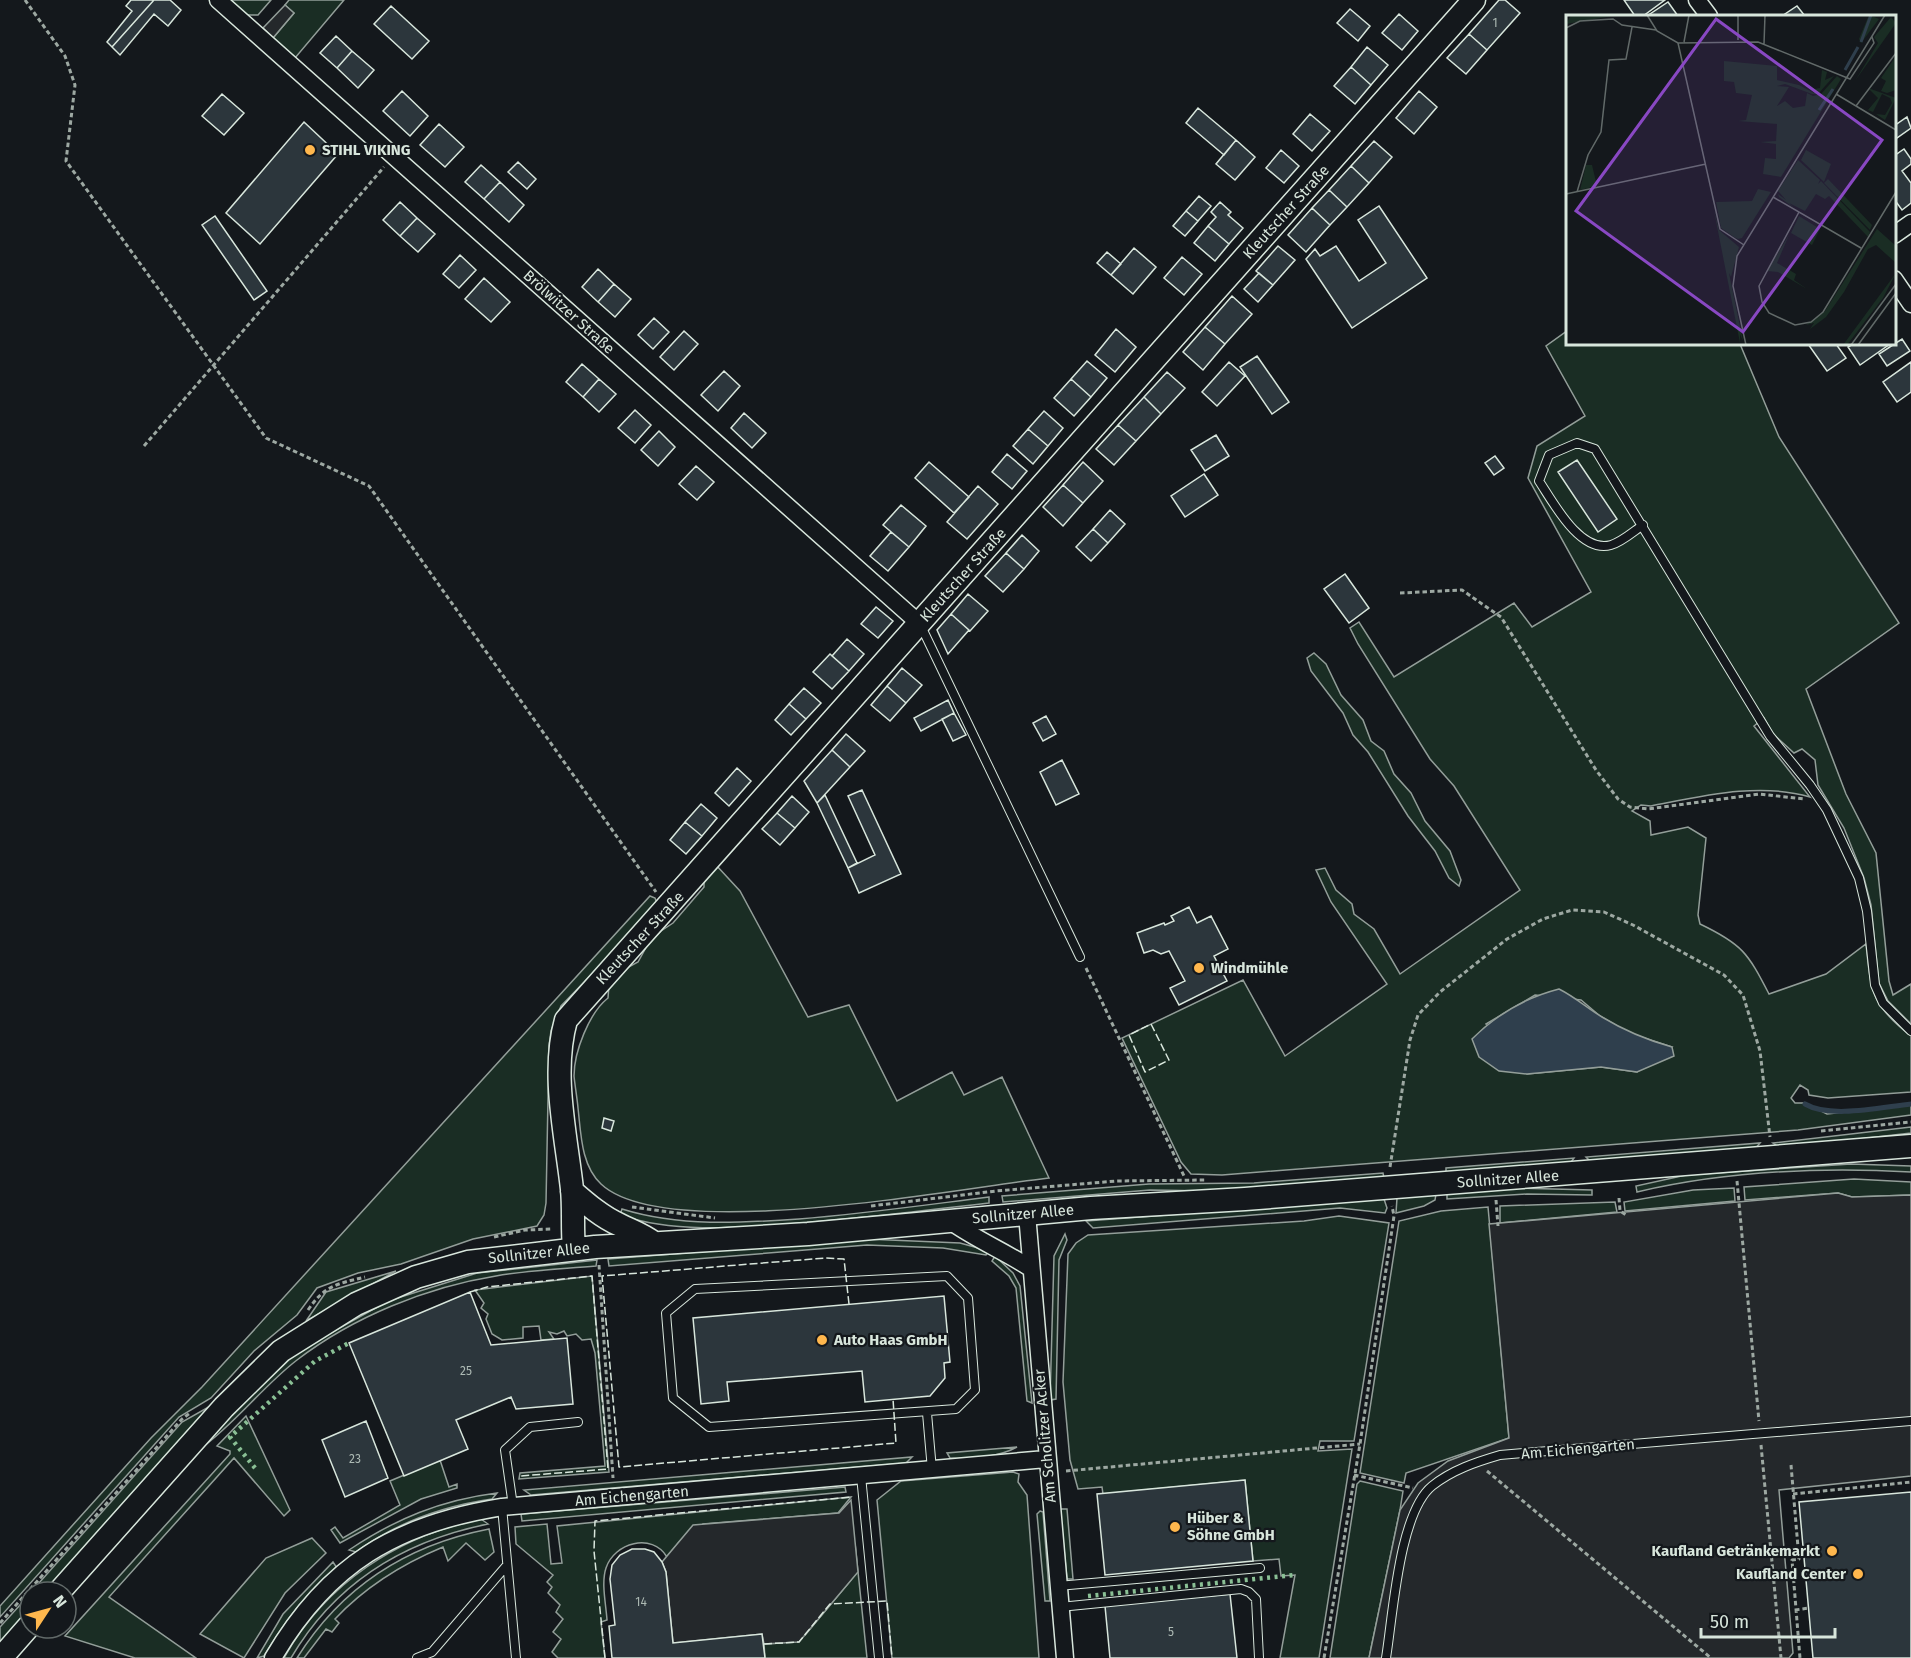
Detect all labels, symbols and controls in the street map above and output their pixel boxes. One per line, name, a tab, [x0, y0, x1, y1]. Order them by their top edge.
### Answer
inset map	[1566, 15, 1896, 345]
house number: 1	[1492, 16, 1498, 30]
place label: STIHL VIKING	[322, 141, 410, 159]
marker: STIHL VIKING	[303, 143, 317, 157]
street label: Kleutscher Straße	[1239, 161, 1333, 263]
street label: Brölwitzer Straße	[520, 266, 618, 358]
street label: Kleutscher Straße	[916, 524, 1010, 626]
street label: Kleutscher Straße	[592, 888, 688, 988]
place label: Windmühle	[1211, 959, 1288, 977]
marker: Windmühle	[1192, 961, 1206, 975]
street label: Sollnitzer Allee	[1456, 1166, 1560, 1192]
street label: Sollnitzer Allee	[971, 1201, 1075, 1227]
street label: Sollnitzer Allee	[487, 1239, 591, 1267]
place label: Auto Haas GmbH	[833, 1331, 948, 1349]
marker: Auto Haas GmbH	[815, 1333, 829, 1347]
house number: 25	[460, 1364, 472, 1378]
street label: Am Scholitzer Acker	[1030, 1368, 1060, 1504]
street label: Am Eichengarten	[1520, 1435, 1636, 1463]
house number: 23	[349, 1452, 361, 1466]
street label: Am Eichengarten	[574, 1482, 690, 1510]
place label: Hüber & Söhne GmbH	[1187, 1509, 1275, 1544]
marker: Hüber & Söhne GmbH	[1168, 1520, 1182, 1534]
place label: Kaufland Getränkemarkt	[1652, 1542, 1820, 1560]
marker: Kaufland Getränkemarkt	[1825, 1544, 1839, 1558]
place label: Kaufland Center	[1736, 1565, 1847, 1583]
marker: Kaufland Center	[1851, 1567, 1865, 1581]
north arrow	[18, 1580, 78, 1640]
text: N	[49, 1592, 71, 1611]
house number: 14	[635, 1595, 647, 1609]
scale bar	[1701, 1601, 1834, 1639]
text: 50 m	[1710, 1611, 1749, 1633]
house number: 5	[1168, 1625, 1174, 1639]

